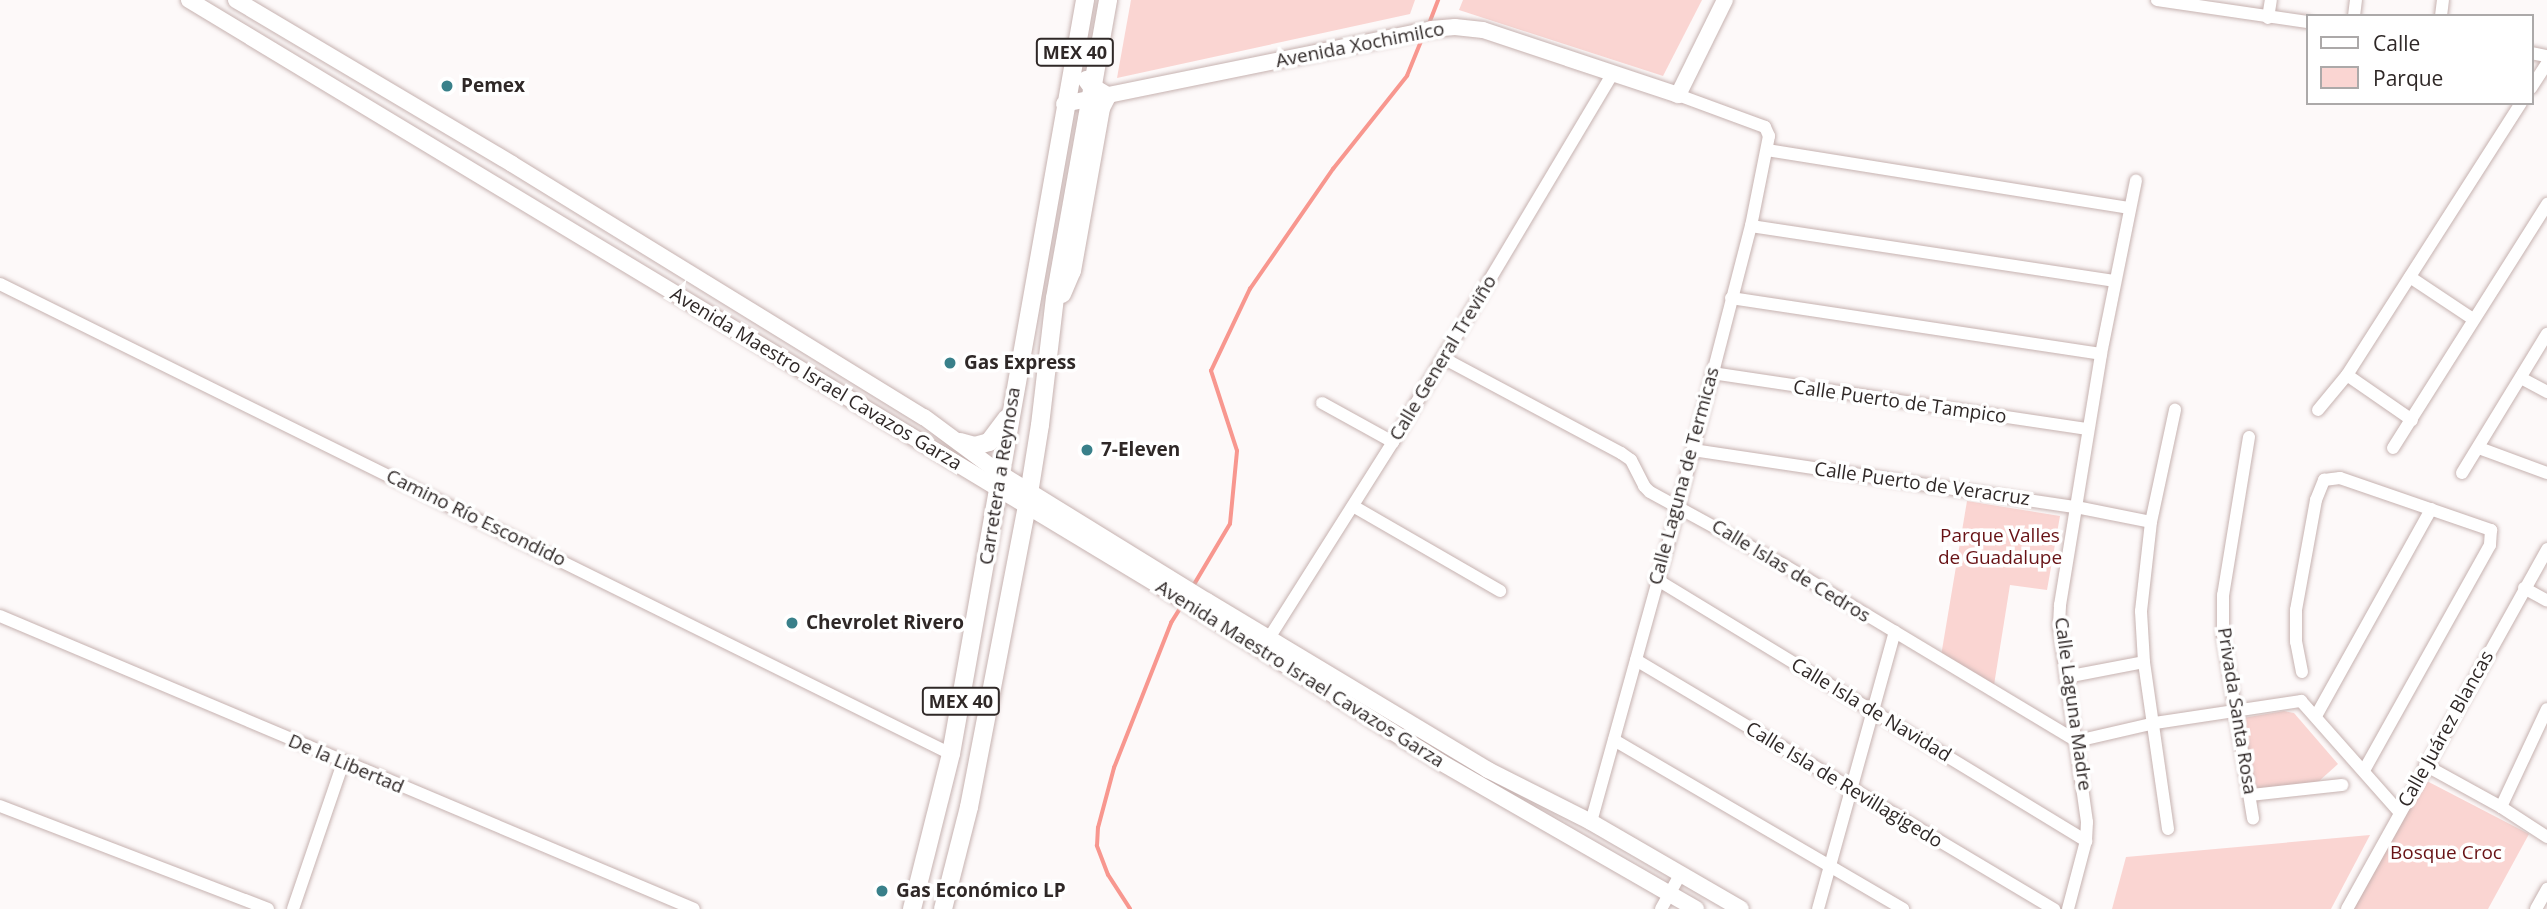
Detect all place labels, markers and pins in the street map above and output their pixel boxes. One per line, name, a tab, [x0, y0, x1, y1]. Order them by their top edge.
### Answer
place label: Pemex	[461, 75, 525, 97]
marker: Pemex	[439, 78, 455, 94]
place label: Gas Express	[964, 352, 1076, 374]
marker: Gas Express	[942, 355, 958, 371]
place label: 7-Eleven	[1101, 439, 1180, 461]
marker: 7-Eleven	[1079, 442, 1095, 458]
place label: Chevrolet Rivero	[806, 612, 964, 634]
marker: Chevrolet Rivero	[784, 615, 800, 631]
place label: Gas Económico LP	[896, 880, 1066, 902]
marker: Gas Económico LP	[874, 883, 890, 899]

